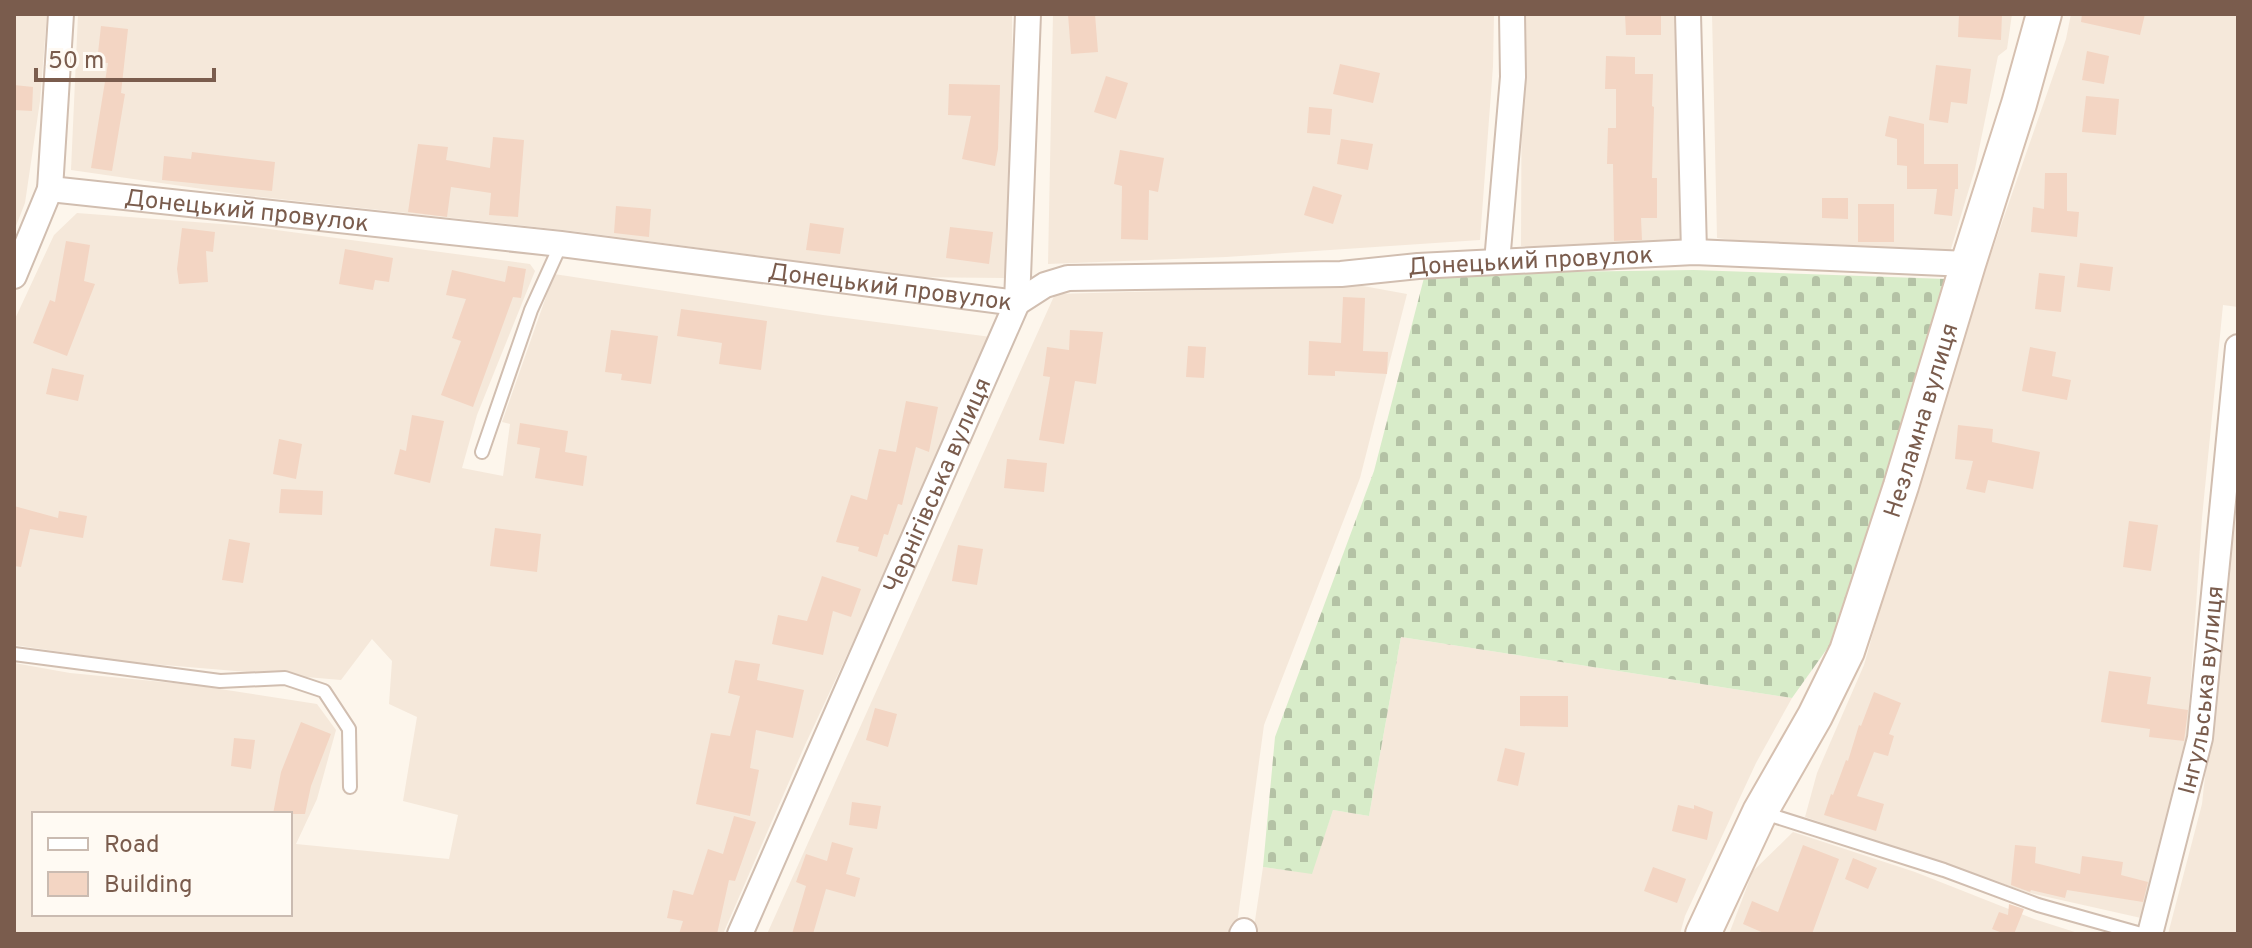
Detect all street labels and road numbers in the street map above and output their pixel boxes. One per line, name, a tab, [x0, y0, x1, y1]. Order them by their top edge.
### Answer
street label: Донецький провулок	[123, 184, 371, 240]
street label: Донецький провулок	[1406, 241, 1654, 284]
street label: Донецький провулок	[766, 258, 1014, 319]
street label: Незламна вулиця	[1879, 320, 1966, 522]
street label: Чернігівська вулиця	[878, 374, 999, 599]
street label: Інгульська вулиця	[2173, 584, 2232, 798]

